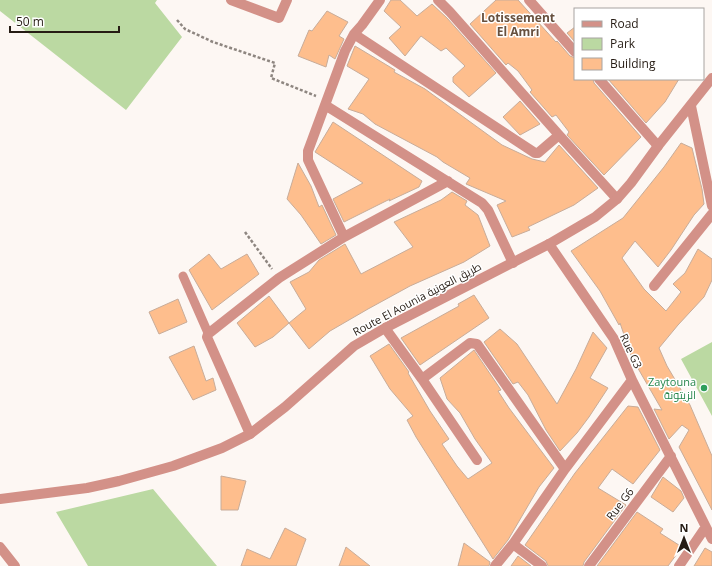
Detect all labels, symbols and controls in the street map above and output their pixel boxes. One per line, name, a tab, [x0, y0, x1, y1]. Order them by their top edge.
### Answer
scale bar	[10, 8, 119, 34]
legend	[574, 8, 704, 80]
district label: Lotissement El Amri	[481, 9, 555, 40]
text: 50 m	[16, 13, 44, 30]
text: Road	[610, 15, 639, 32]
text: Park	[610, 35, 636, 52]
text: Building	[610, 55, 656, 72]
street label: Route El Aounia طريق العونية	[350, 258, 484, 339]
street label: Rue G3	[617, 331, 646, 371]
place label: Zaytouna الزيتونة	[648, 374, 696, 402]
marker: Zaytouna الزيتونة	[699, 383, 709, 393]
street label: Rue G6	[603, 484, 637, 523]
north arrow	[664, 518, 704, 558]
text: N	[680, 520, 688, 535]

